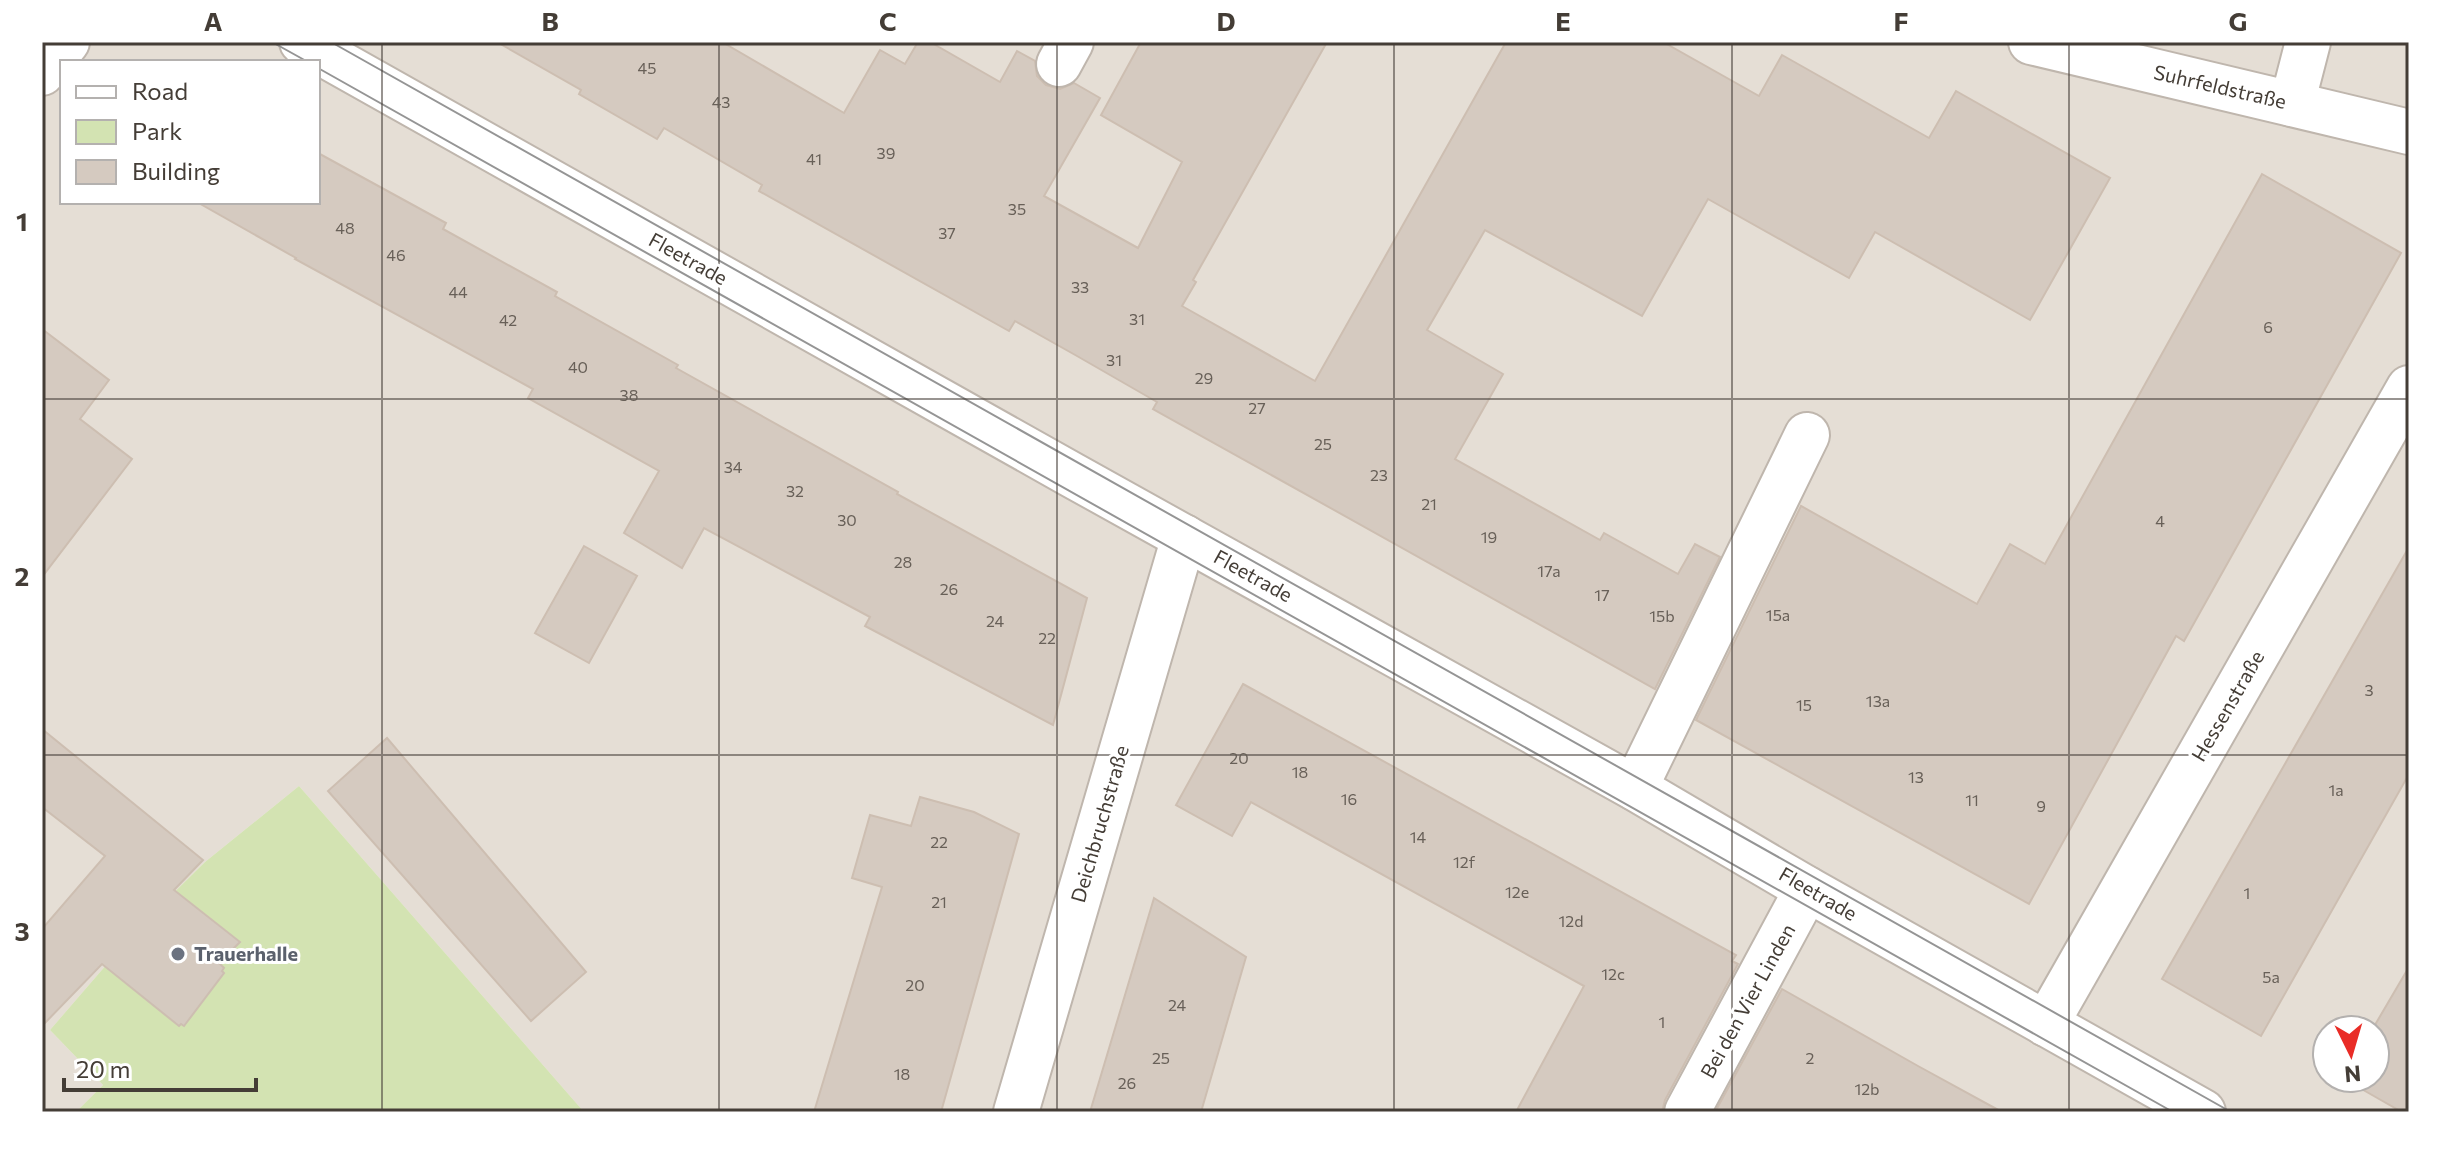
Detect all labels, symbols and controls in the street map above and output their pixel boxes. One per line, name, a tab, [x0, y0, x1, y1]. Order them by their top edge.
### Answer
text: A	[204, 5, 223, 36]
text: B	[541, 5, 559, 36]
text: C	[879, 5, 897, 36]
text: D	[1216, 5, 1236, 36]
text: E	[1555, 5, 1571, 36]
text: F	[1893, 5, 1909, 36]
text: G	[2229, 5, 2247, 36]
house number: 45	[638, 58, 656, 77]
street label: Suhrfeldstraße	[2152, 59, 2289, 113]
legend	[60, 60, 320, 204]
text: Road	[132, 76, 188, 105]
house number: 43	[712, 92, 730, 111]
text: Park	[132, 116, 182, 145]
house number: 39	[877, 143, 895, 162]
house number: 41	[806, 149, 822, 168]
text: Building	[132, 156, 220, 185]
house number: 35	[1008, 199, 1026, 218]
text: 1	[16, 205, 28, 236]
house number: 48	[335, 218, 355, 237]
house number: 37	[938, 223, 956, 242]
street label: Fleetrade	[645, 227, 732, 289]
house number: 46	[386, 245, 406, 264]
house number: 33	[1071, 277, 1089, 296]
house number: 44	[448, 282, 468, 301]
house number: 31	[1129, 309, 1145, 328]
house number: 42	[499, 310, 517, 329]
house number: 6	[2263, 317, 2273, 336]
house number: 31	[1106, 350, 1122, 369]
house number: 40	[568, 357, 588, 376]
house number: 29	[1195, 368, 1213, 387]
house number: 38	[620, 385, 638, 404]
house number: 27	[1248, 398, 1266, 417]
house number: 25	[1314, 434, 1332, 453]
house number: 34	[724, 457, 743, 476]
house number: 23	[1370, 465, 1388, 484]
house number: 32	[786, 481, 804, 500]
house number: 21	[1421, 494, 1437, 513]
house number: 30	[837, 510, 857, 529]
house number: 4	[2155, 511, 2165, 530]
house number: 19	[1481, 527, 1497, 546]
street label: Fleetrade	[1210, 544, 1297, 606]
house number: 28	[894, 552, 912, 571]
text: 2	[15, 560, 29, 591]
house number: 17a	[1537, 561, 1561, 580]
house number: 26	[940, 579, 958, 598]
house number: 17	[1594, 585, 1610, 604]
house number: 15a	[1766, 605, 1790, 624]
house number: 15b	[1649, 606, 1675, 625]
house number: 24	[986, 611, 1004, 630]
house number: 22	[1038, 628, 1056, 647]
street label: Hessenstraße	[2186, 646, 2268, 765]
house number: 3	[2364, 680, 2374, 699]
house number: 13a	[1866, 691, 1890, 710]
house number: 15	[1796, 695, 1812, 714]
street label: Deichbruchstraße	[1065, 742, 1133, 905]
house number: 20	[1229, 748, 1249, 767]
house number: 18	[1292, 762, 1308, 781]
house number: 13	[1908, 767, 1924, 786]
house number: 1a	[2328, 780, 2344, 799]
house number: 16	[1341, 789, 1357, 808]
house number: 11	[1965, 790, 1979, 809]
house number: 9	[2036, 796, 2046, 815]
house number: 14	[1410, 827, 1427, 846]
house number: 22	[930, 832, 948, 851]
house number: 12f	[1453, 852, 1476, 871]
street label: Fleetrade	[1775, 861, 1862, 925]
house number: 12e	[1505, 882, 1529, 901]
house number: 1	[2244, 883, 2250, 902]
house number: 21	[931, 892, 947, 911]
house number: 12d	[1559, 911, 1583, 930]
text: 3	[14, 915, 30, 946]
street label: Bei den Vier Linden	[1695, 919, 1799, 1082]
place label: Trauerhalle	[194, 941, 298, 965]
marker: Trauerhalle	[169, 945, 187, 963]
house number: 12c	[1601, 964, 1625, 983]
house number: 5a	[2262, 967, 2280, 986]
house number: 20	[905, 975, 925, 994]
house number: 24	[1168, 995, 1186, 1014]
house number: 1	[1659, 1012, 1665, 1031]
north arrow	[2311, 1014, 2391, 1094]
scale bar	[64, 1042, 256, 1092]
house number: 25	[1152, 1048, 1170, 1067]
house number: 2	[1806, 1048, 1815, 1067]
text: 20 m	[76, 1054, 130, 1083]
text: N	[2343, 1060, 2362, 1089]
house number: 18	[894, 1064, 910, 1083]
house number: 26	[1118, 1073, 1136, 1092]
house number: 12b	[1854, 1079, 1880, 1098]

